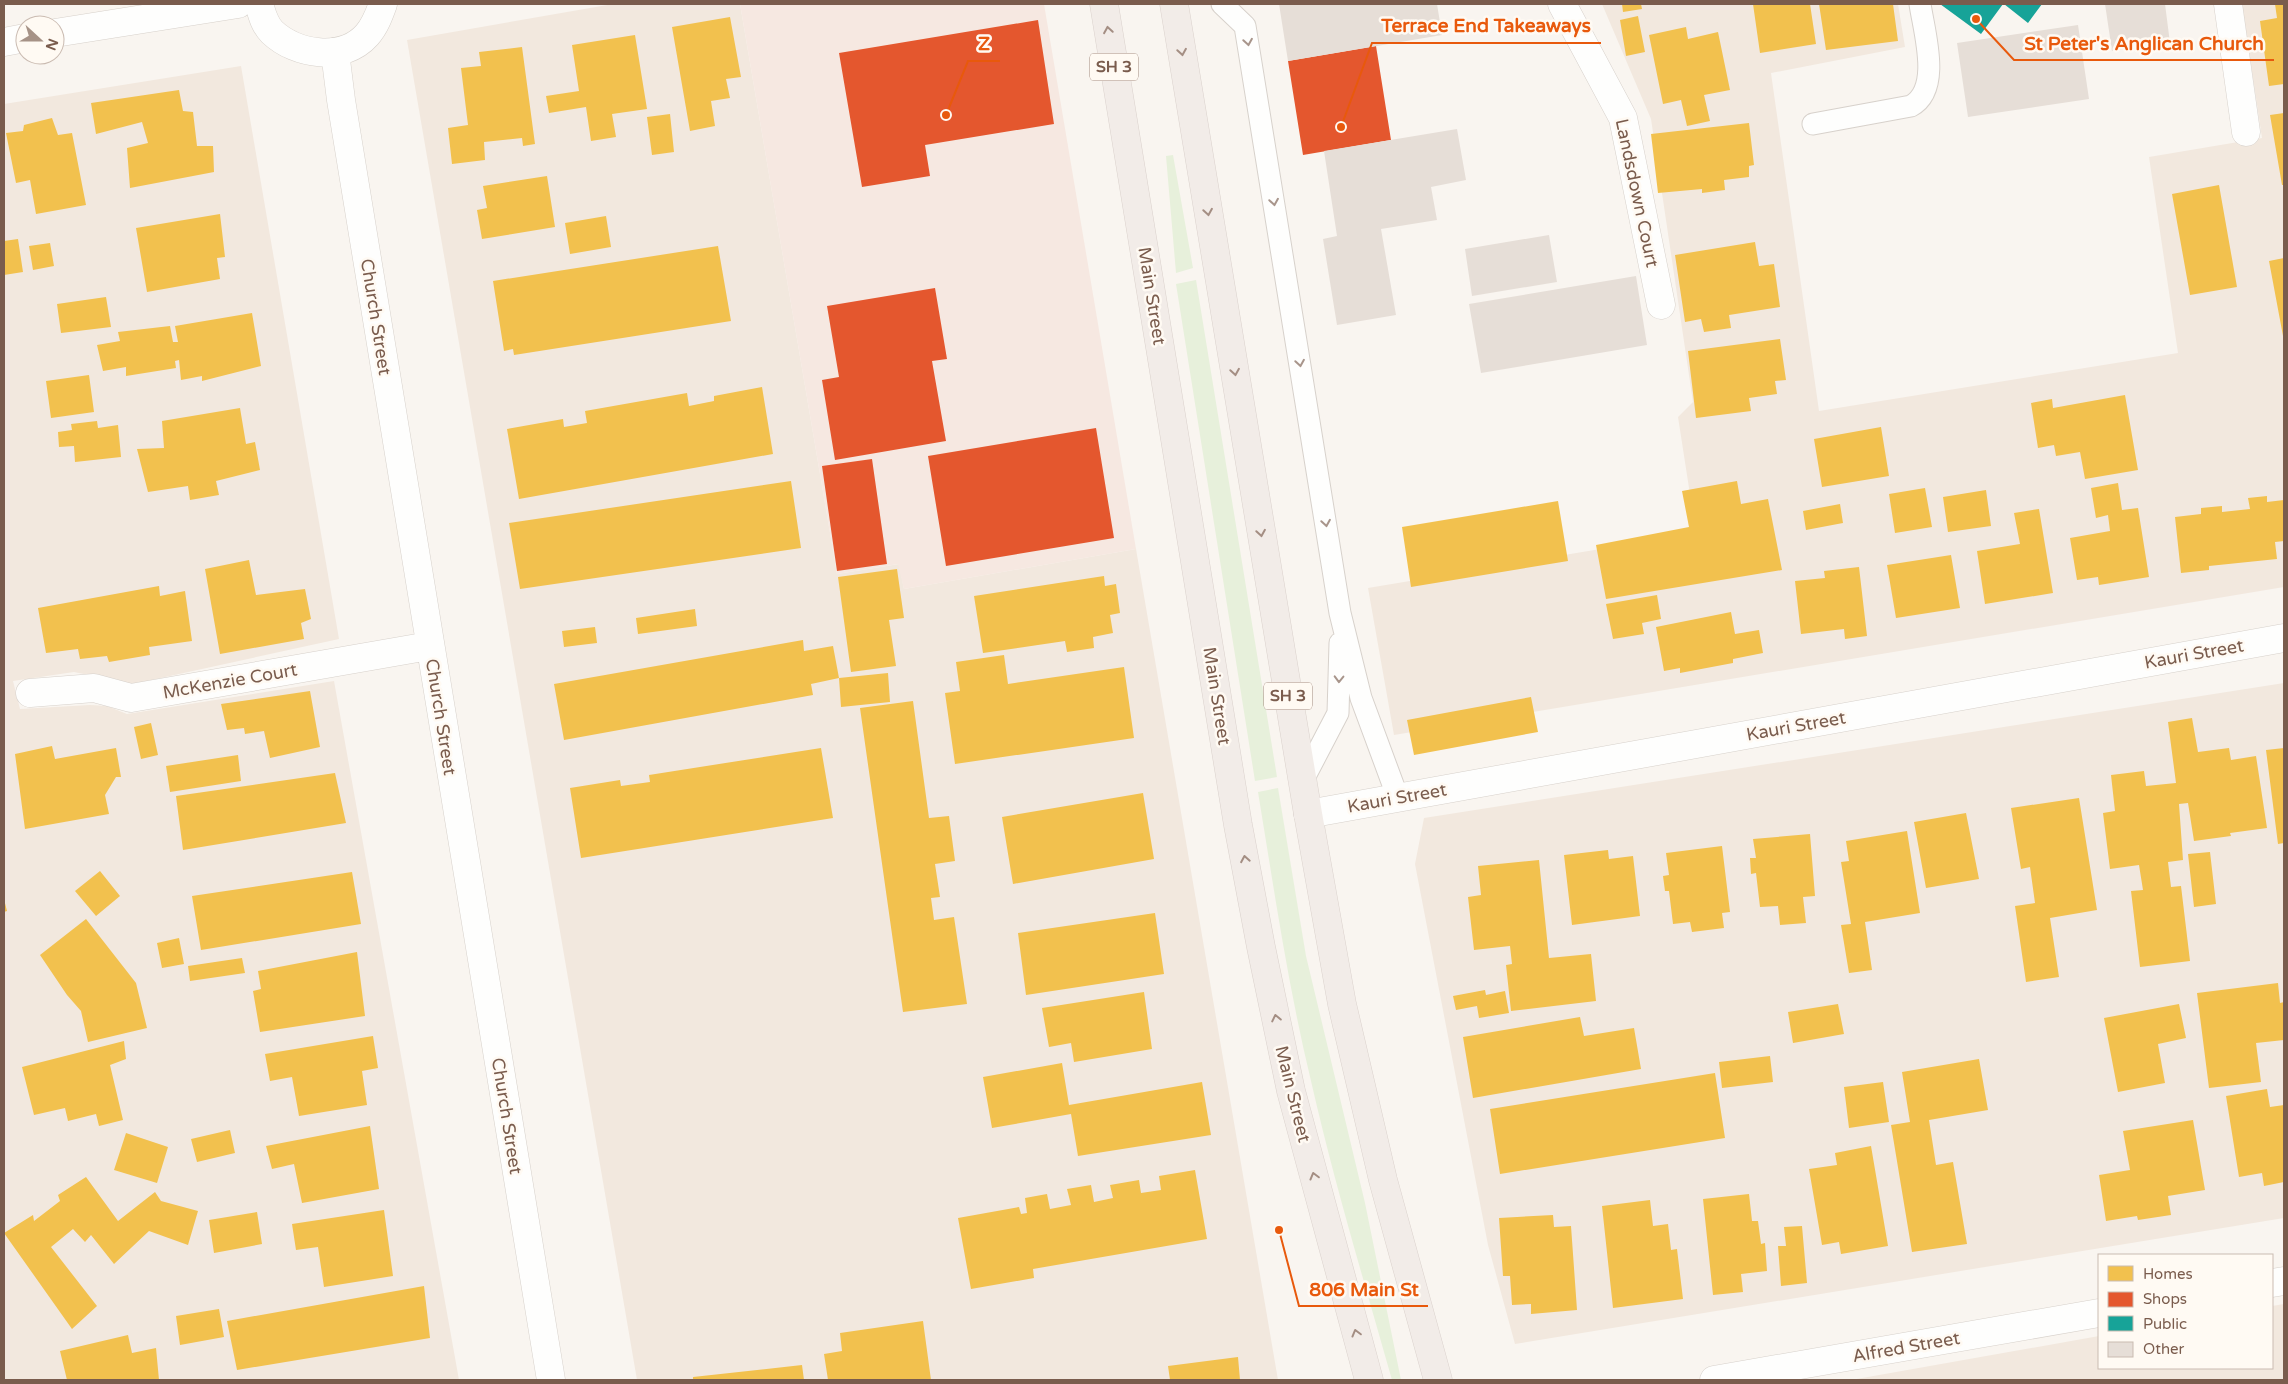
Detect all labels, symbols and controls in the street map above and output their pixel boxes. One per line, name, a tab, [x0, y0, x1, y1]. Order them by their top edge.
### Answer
callout: Terrace End Takeaways	[1372, 9, 1601, 43]
north arrow	[15, 15, 65, 65]
text: Terrace End Takeaways	[1380, 15, 1591, 38]
one-way arrow	[1104, 26, 1114, 34]
callout: St Peter's Anglican Church	[2014, 26, 2274, 60]
callout: Z	[968, 27, 1000, 61]
text: Z	[978, 33, 990, 55]
text: St Peter's Anglican Church	[2024, 33, 2264, 56]
text: N	[42, 36, 62, 53]
one-way arrow	[1242, 38, 1253, 46]
one-way arrow	[1176, 47, 1186, 56]
road number: SH 3	[1090, 54, 1138, 80]
street label: Landsdown Court	[1610, 117, 1664, 269]
one-way arrow	[1268, 198, 1278, 207]
one-way arrow	[1202, 209, 1213, 217]
street label: Main Street	[1133, 245, 1171, 347]
street label: Church Street	[356, 257, 396, 377]
one-way arrow	[1294, 358, 1304, 367]
one-way arrow	[1229, 368, 1239, 377]
one-way arrow	[1320, 519, 1330, 528]
one-way arrow	[1256, 528, 1266, 537]
street label: Kauri Street	[2143, 634, 2246, 674]
street label: Main Street	[1198, 645, 1236, 747]
street label: Church Street	[421, 657, 461, 777]
street label: McKenzie Court	[161, 658, 299, 704]
one-way arrow	[1334, 676, 1344, 683]
road number: SH 3	[1264, 682, 1312, 709]
street label: Kauri Street	[1745, 706, 1848, 746]
street label: Kauri Street	[1346, 778, 1449, 818]
one-way arrow	[1240, 854, 1250, 863]
one-way arrow	[1271, 1014, 1282, 1023]
street label: Main Street	[1270, 1043, 1316, 1145]
street label: Church Street	[487, 1056, 527, 1176]
one-way arrow	[1309, 1172, 1320, 1181]
legend	[2098, 1254, 2273, 1369]
text: Homes	[2143, 1265, 2193, 1283]
callout: 806 Main St	[1299, 1272, 1428, 1306]
text: 806 Main St	[1309, 1279, 1420, 1301]
text: Shops	[2143, 1290, 2187, 1308]
text: Public	[2143, 1315, 2187, 1333]
street label: Alfred Street	[1850, 1327, 1962, 1367]
one-way arrow	[1351, 1329, 1362, 1338]
text: Other	[2143, 1340, 2185, 1358]

